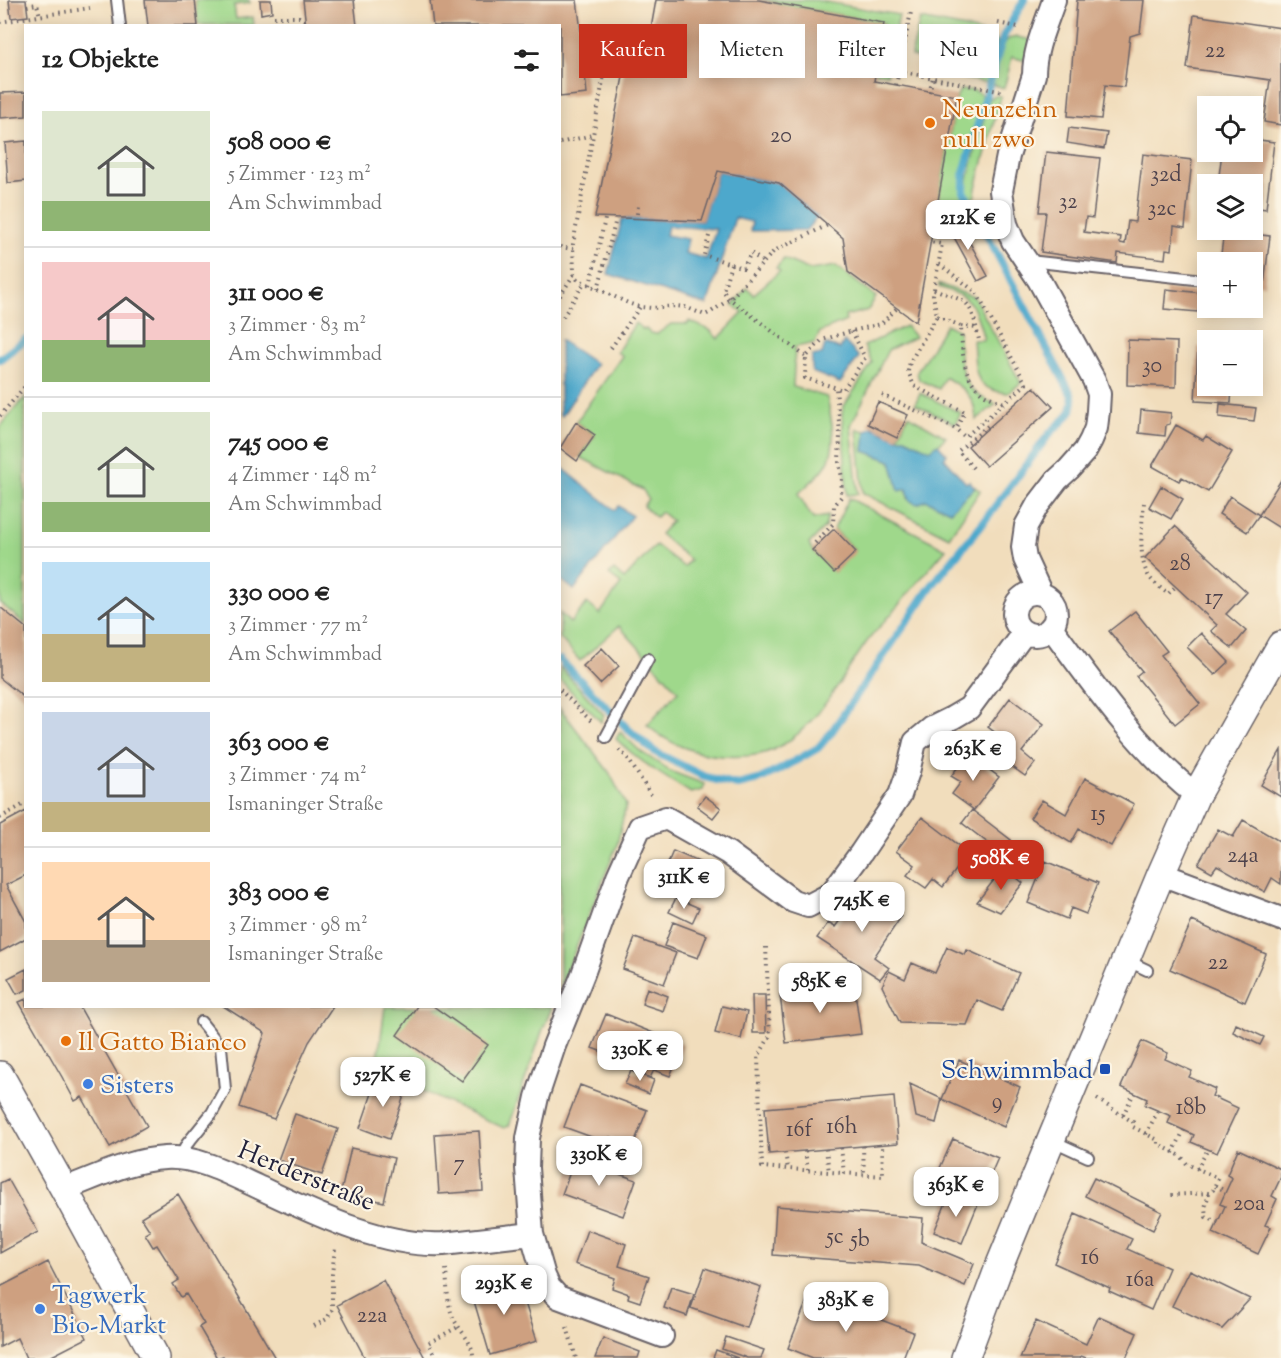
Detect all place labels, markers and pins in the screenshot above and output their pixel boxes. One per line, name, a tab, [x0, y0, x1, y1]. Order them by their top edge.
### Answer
place label: Neunzehn null zwo	[942, 92, 1057, 159]
marker: Neunzehn null zwo	[923, 116, 937, 130]
pin: 212K €	[919, 200, 1017, 251]
pin: 263K €	[924, 731, 1022, 782]
pin: 508K €	[952, 840, 1050, 891]
pin: 311K €	[635, 859, 733, 910]
pin: 745K €	[813, 882, 911, 933]
pin: 585K €	[771, 963, 869, 1014]
place label: Il Gatto Bianco	[78, 1025, 247, 1062]
pin: 330K €	[591, 1031, 689, 1082]
marker: Il Gatto Bianco	[59, 1034, 73, 1048]
place label: Schwimmbad	[941, 1053, 1093, 1090]
pin: 527K €	[334, 1057, 432, 1108]
marker: Schwimmbad	[1098, 1062, 1112, 1076]
place label: Sisters	[100, 1068, 174, 1105]
marker: Sisters	[81, 1077, 95, 1091]
pin: 330K €	[550, 1136, 648, 1187]
pin: 363K €	[907, 1167, 1005, 1218]
pin: 293K €	[455, 1265, 553, 1316]
place label: Tagwerk Bio-Markt	[52, 1278, 166, 1345]
pin: 383K €	[797, 1282, 895, 1333]
marker: Tagwerk Bio-Markt	[33, 1302, 47, 1316]

